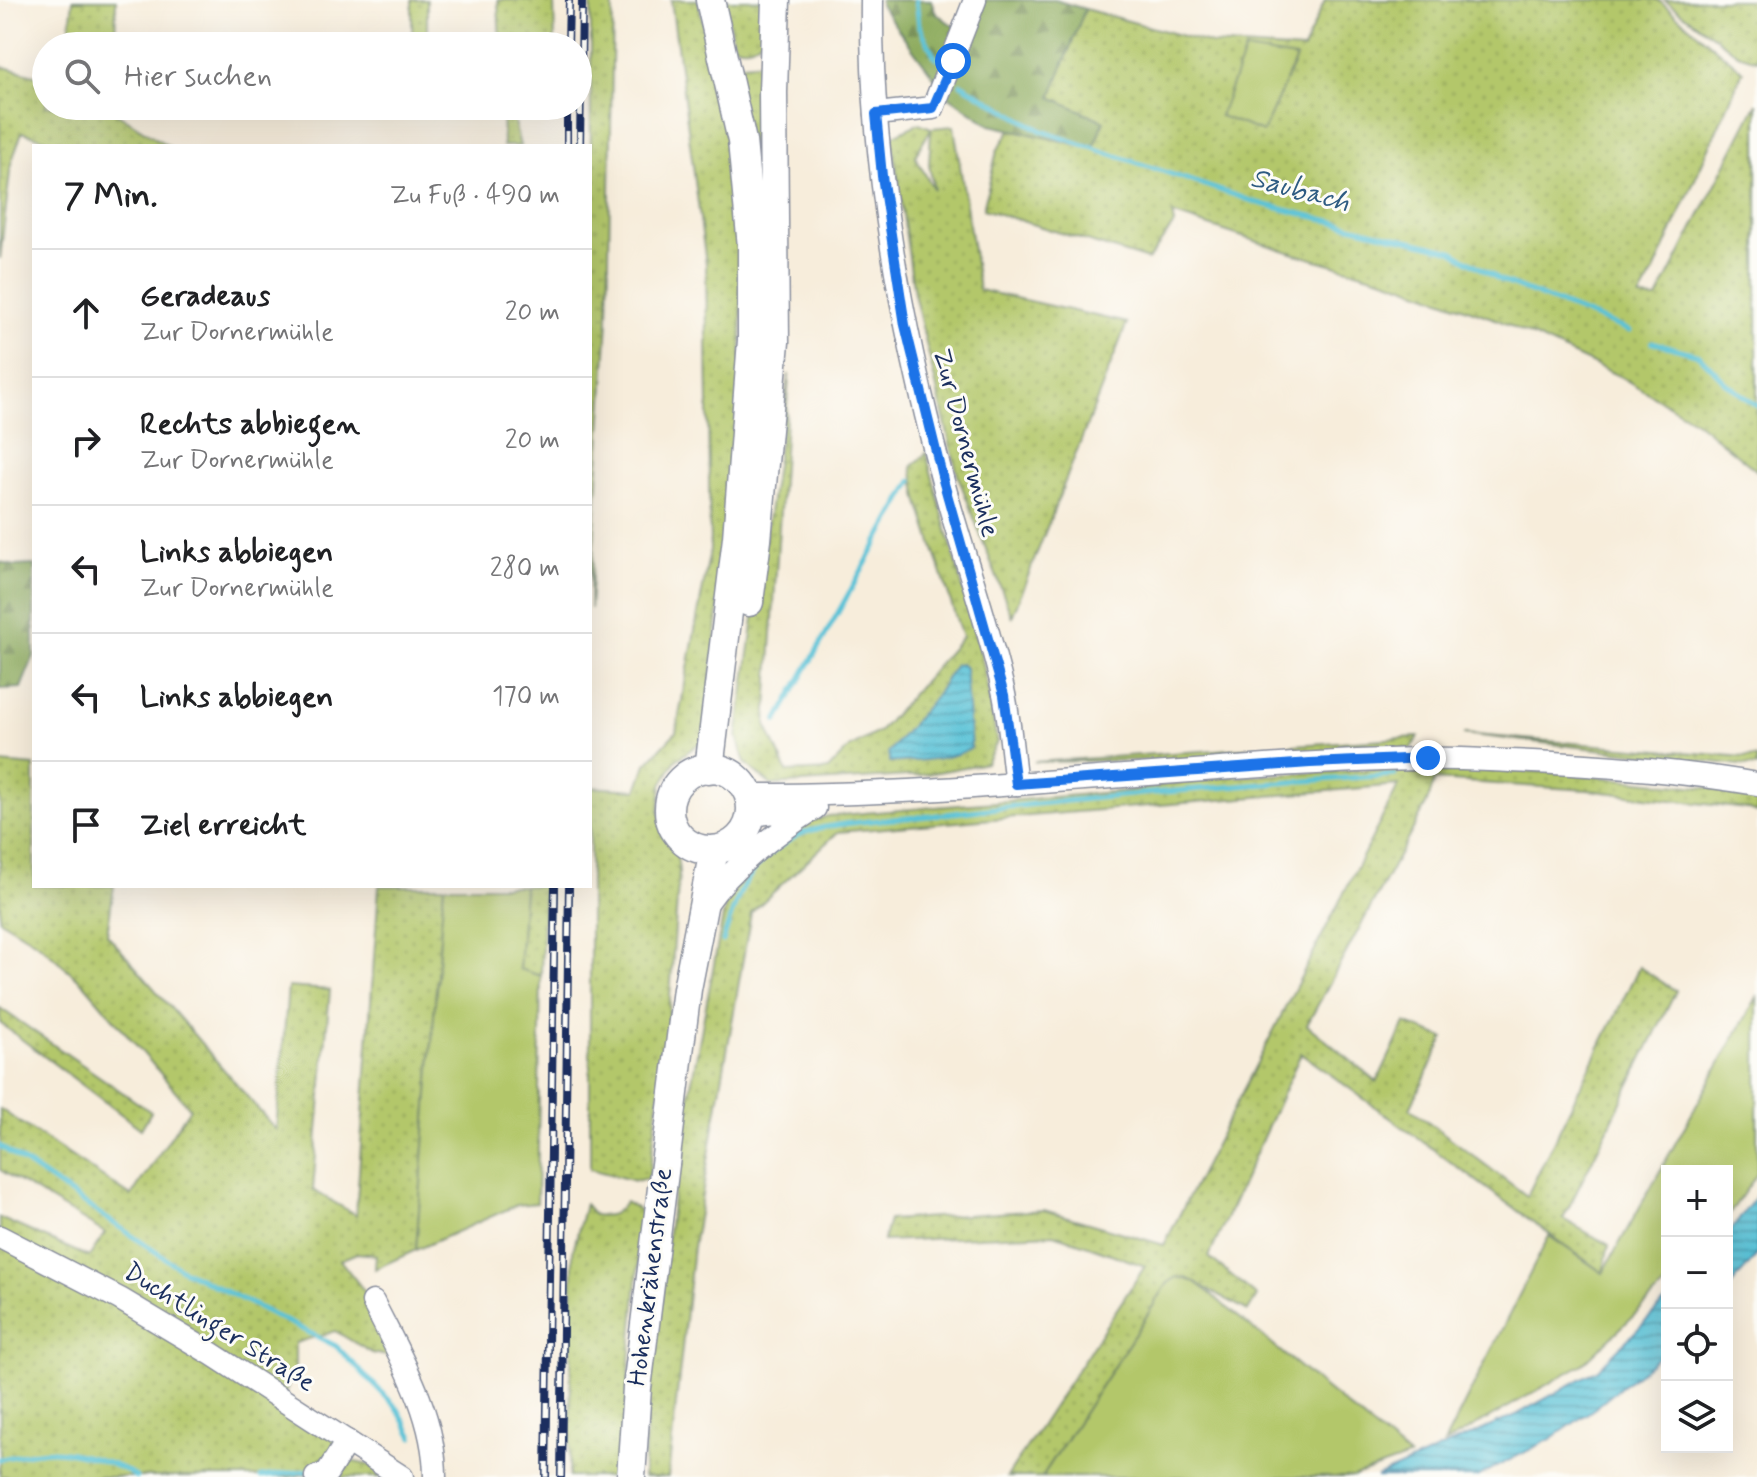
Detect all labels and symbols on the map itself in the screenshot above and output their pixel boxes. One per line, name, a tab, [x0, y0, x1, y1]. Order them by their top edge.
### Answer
route start	[935, 43, 971, 79]
water label: Saubach	[1246, 160, 1354, 222]
street label: Zur Dornermühle	[924, 345, 1007, 541]
route end	[1410, 740, 1446, 776]
street label: Hohenkrähenstraße	[621, 1166, 681, 1388]
street label: Duchtlinger Straße	[115, 1255, 321, 1403]

